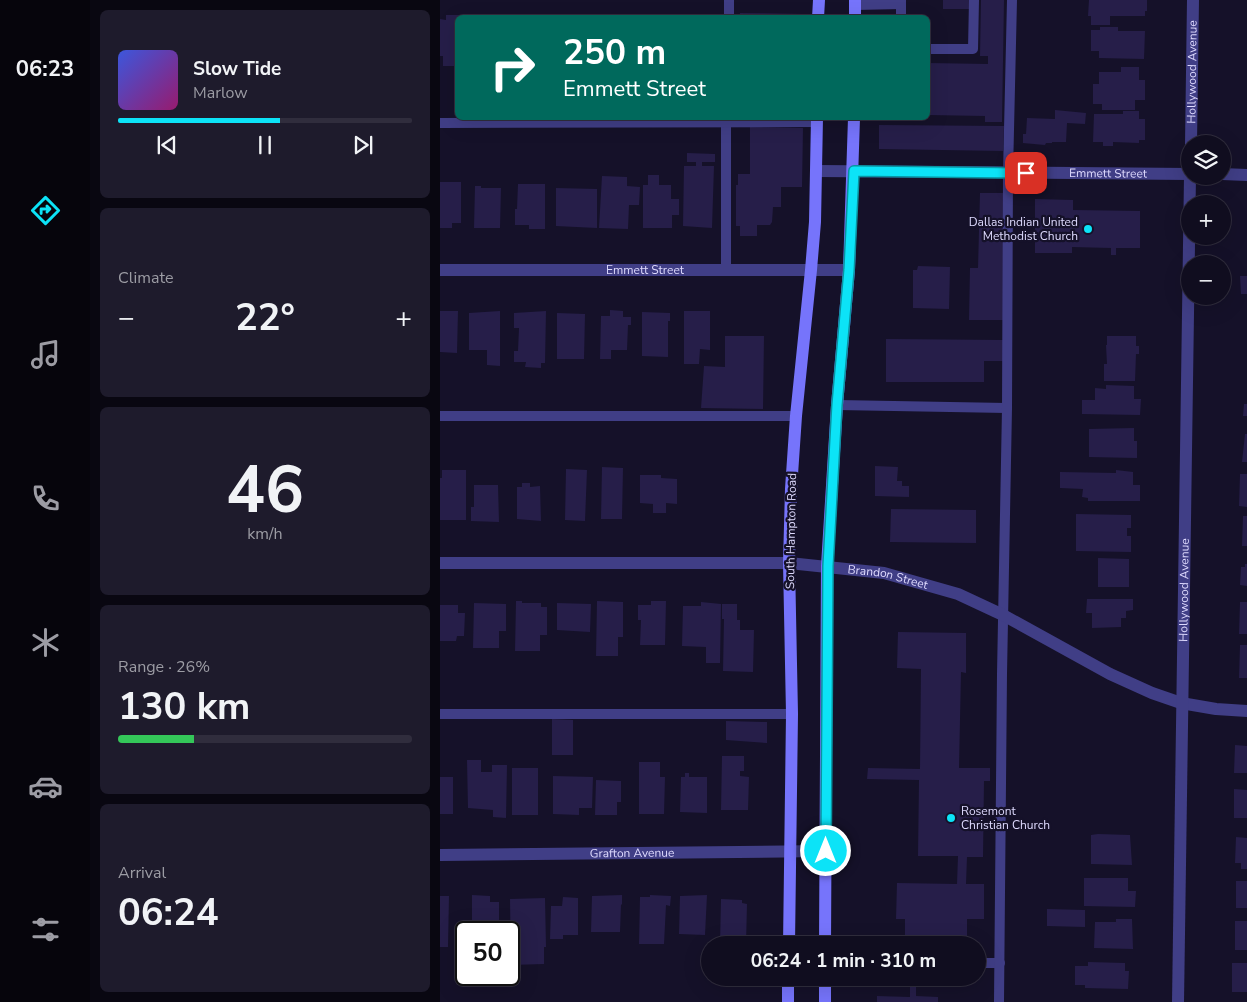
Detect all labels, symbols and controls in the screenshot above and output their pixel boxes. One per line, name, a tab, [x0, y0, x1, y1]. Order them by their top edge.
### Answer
street label: Hollywood Avenue	[1183, 20, 1201, 124]
text: 250 m	[563, 29, 666, 76]
icon: right	[480, 35, 545, 100]
text: 06:23	[16, 54, 74, 84]
text: Slow Tide	[193, 56, 281, 82]
text: Emmett Street	[563, 74, 706, 104]
text: Marlow	[193, 82, 248, 104]
icon: previous	[153, 131, 181, 159]
icon: pause	[251, 131, 279, 159]
icon: next	[349, 131, 377, 159]
map controls	[1181, 135, 1231, 305]
button: layers	[1181, 135, 1231, 185]
pin	[1005, 152, 1047, 194]
icon: arrive	[1012, 159, 1040, 187]
street label: Emmett Street	[1069, 165, 1148, 182]
icon: directions	[28, 193, 63, 228]
button: +	[1181, 195, 1231, 245]
place label: Dallas Indian United Methodist Church	[969, 214, 1078, 244]
marker: Dallas Indian United Methodist Church	[1082, 223, 1094, 235]
button: −	[1181, 255, 1231, 305]
street label: Emmett Street	[606, 262, 685, 278]
text: Climate	[118, 267, 173, 289]
text: 22°	[235, 292, 295, 343]
text: −	[118, 299, 135, 337]
text: +	[395, 299, 412, 337]
icon: music	[28, 337, 63, 372]
text: 46	[226, 446, 304, 535]
street label: South Hampton Road	[782, 473, 800, 589]
icon: phone	[28, 481, 63, 516]
text: km/h	[247, 523, 283, 545]
street label: Hollywood Avenue	[1175, 538, 1193, 642]
street label: Brandon Street	[847, 561, 931, 593]
icon: climate	[28, 625, 63, 660]
text: Range · 26%	[118, 656, 210, 678]
text: 130 km	[118, 681, 250, 732]
icon: car	[28, 769, 63, 804]
place label: Rosemont Christian Church	[961, 803, 1050, 833]
marker: Rosemont Christian Church	[945, 812, 957, 824]
position arrow	[799, 824, 851, 876]
street label: Grafton Avenue	[590, 845, 674, 861]
text: Arrival	[118, 862, 166, 884]
text: 06:24	[118, 887, 219, 938]
icon: filters	[28, 912, 63, 947]
speed limit sign: 50	[455, 921, 520, 986]
text: 06:24 · 1 min · 310 m	[751, 948, 936, 974]

